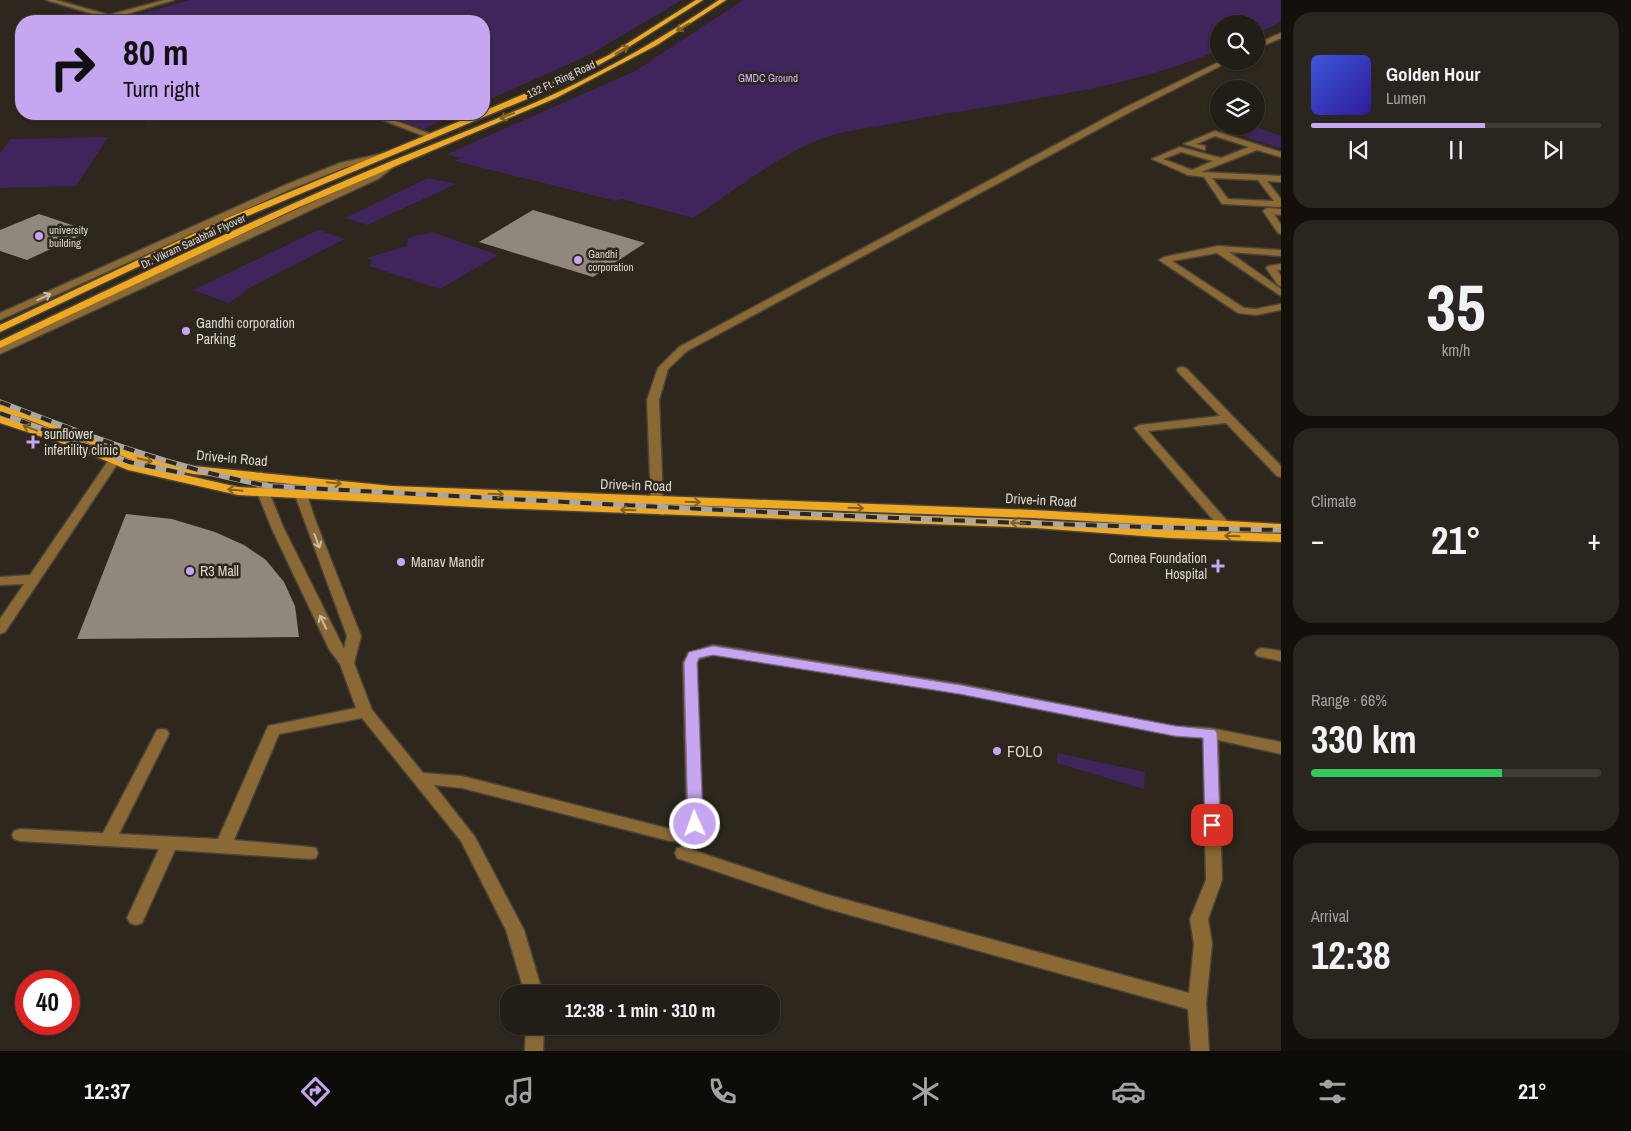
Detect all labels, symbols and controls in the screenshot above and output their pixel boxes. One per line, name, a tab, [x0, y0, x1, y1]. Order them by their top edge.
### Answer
map controls	[1210, 15, 1265, 135]
button: search	[1210, 15, 1265, 70]
one-way arrow	[676, 22, 690, 32]
text: 80 m	[123, 29, 188, 76]
icon: right	[40, 35, 105, 100]
one-way arrow	[614, 45, 628, 55]
street label: 132 Ft. Ring Road	[525, 57, 597, 101]
text: Golden Hour	[1386, 61, 1480, 87]
park label: GMDC Ground	[738, 71, 798, 85]
text: Turn right	[123, 74, 200, 104]
button: layers	[1210, 80, 1265, 135]
text: Lumen	[1386, 87, 1426, 109]
one-way arrow	[500, 112, 515, 121]
icon: previous	[1345, 136, 1373, 164]
icon: pause	[1442, 136, 1470, 164]
icon: next	[1539, 136, 1567, 164]
street label: Dr. Vikram Sarabhai Flyover	[139, 211, 247, 271]
place label: university building	[49, 223, 89, 250]
marker: university building	[33, 230, 45, 242]
place label: Gandhi corporation	[588, 247, 634, 274]
marker: Gandhi corporation	[572, 254, 584, 266]
text: 35	[1426, 263, 1486, 350]
one-way arrow	[36, 292, 51, 301]
place label: Gandhi corporation Parking	[196, 314, 295, 348]
marker: Gandhi corporation Parking	[180, 325, 192, 337]
text: km/h	[1442, 339, 1470, 361]
one-way arrow	[23, 423, 38, 432]
place label: sunflower infertility clinic	[44, 425, 118, 459]
marker: sunflower infertility clinic	[26, 435, 40, 449]
street label: Drive-in Road	[196, 446, 268, 470]
one-way arrow	[136, 456, 152, 465]
street label: Drive-in Road	[600, 475, 672, 495]
one-way arrow	[326, 478, 342, 488]
one-way arrow	[228, 485, 244, 495]
street label: Drive-in Road	[1005, 489, 1077, 511]
one-way arrow	[488, 490, 504, 499]
text: Climate	[1311, 490, 1356, 512]
one-way arrow	[685, 498, 701, 507]
one-way arrow	[848, 503, 864, 513]
one-way arrow	[620, 505, 636, 514]
text: 21°	[1431, 515, 1481, 566]
one-way arrow	[1010, 518, 1026, 528]
text: −	[1311, 521, 1324, 559]
text: +	[1588, 521, 1601, 559]
one-way arrow	[1225, 532, 1241, 541]
one-way arrow	[313, 533, 322, 548]
place label: Cornea Foundation Hospital	[1109, 549, 1207, 583]
place label: Manav Mandir	[411, 553, 485, 571]
marker: Manav Mandir	[395, 556, 407, 568]
marker: Cornea Foundation Hospital	[1211, 559, 1225, 573]
place label: R3 Mall	[200, 562, 239, 580]
marker: R3 Mall	[184, 565, 196, 577]
one-way arrow	[318, 614, 328, 629]
text: Range · 66%	[1311, 689, 1387, 711]
text: 330 km	[1311, 714, 1417, 765]
place label: FOLO	[1007, 740, 1043, 762]
marker: FOLO	[991, 745, 1003, 757]
position arrow	[668, 797, 720, 849]
pin	[1191, 804, 1233, 846]
icon: arrive	[1198, 811, 1226, 839]
text: Arrival	[1311, 905, 1349, 927]
text: 12:38	[1311, 930, 1391, 981]
speed limit sign: 40	[15, 970, 80, 1035]
text: 12:38 · 1 min · 310 m	[565, 997, 715, 1023]
icon: directions	[298, 1074, 333, 1109]
icon: music	[502, 1074, 537, 1109]
icon: phone	[705, 1074, 740, 1109]
icon: climate	[908, 1074, 943, 1109]
icon: car	[1111, 1074, 1146, 1109]
icon: filters	[1315, 1074, 1350, 1109]
text: 12:37	[84, 1076, 130, 1106]
text: 21°	[1518, 1076, 1547, 1106]

